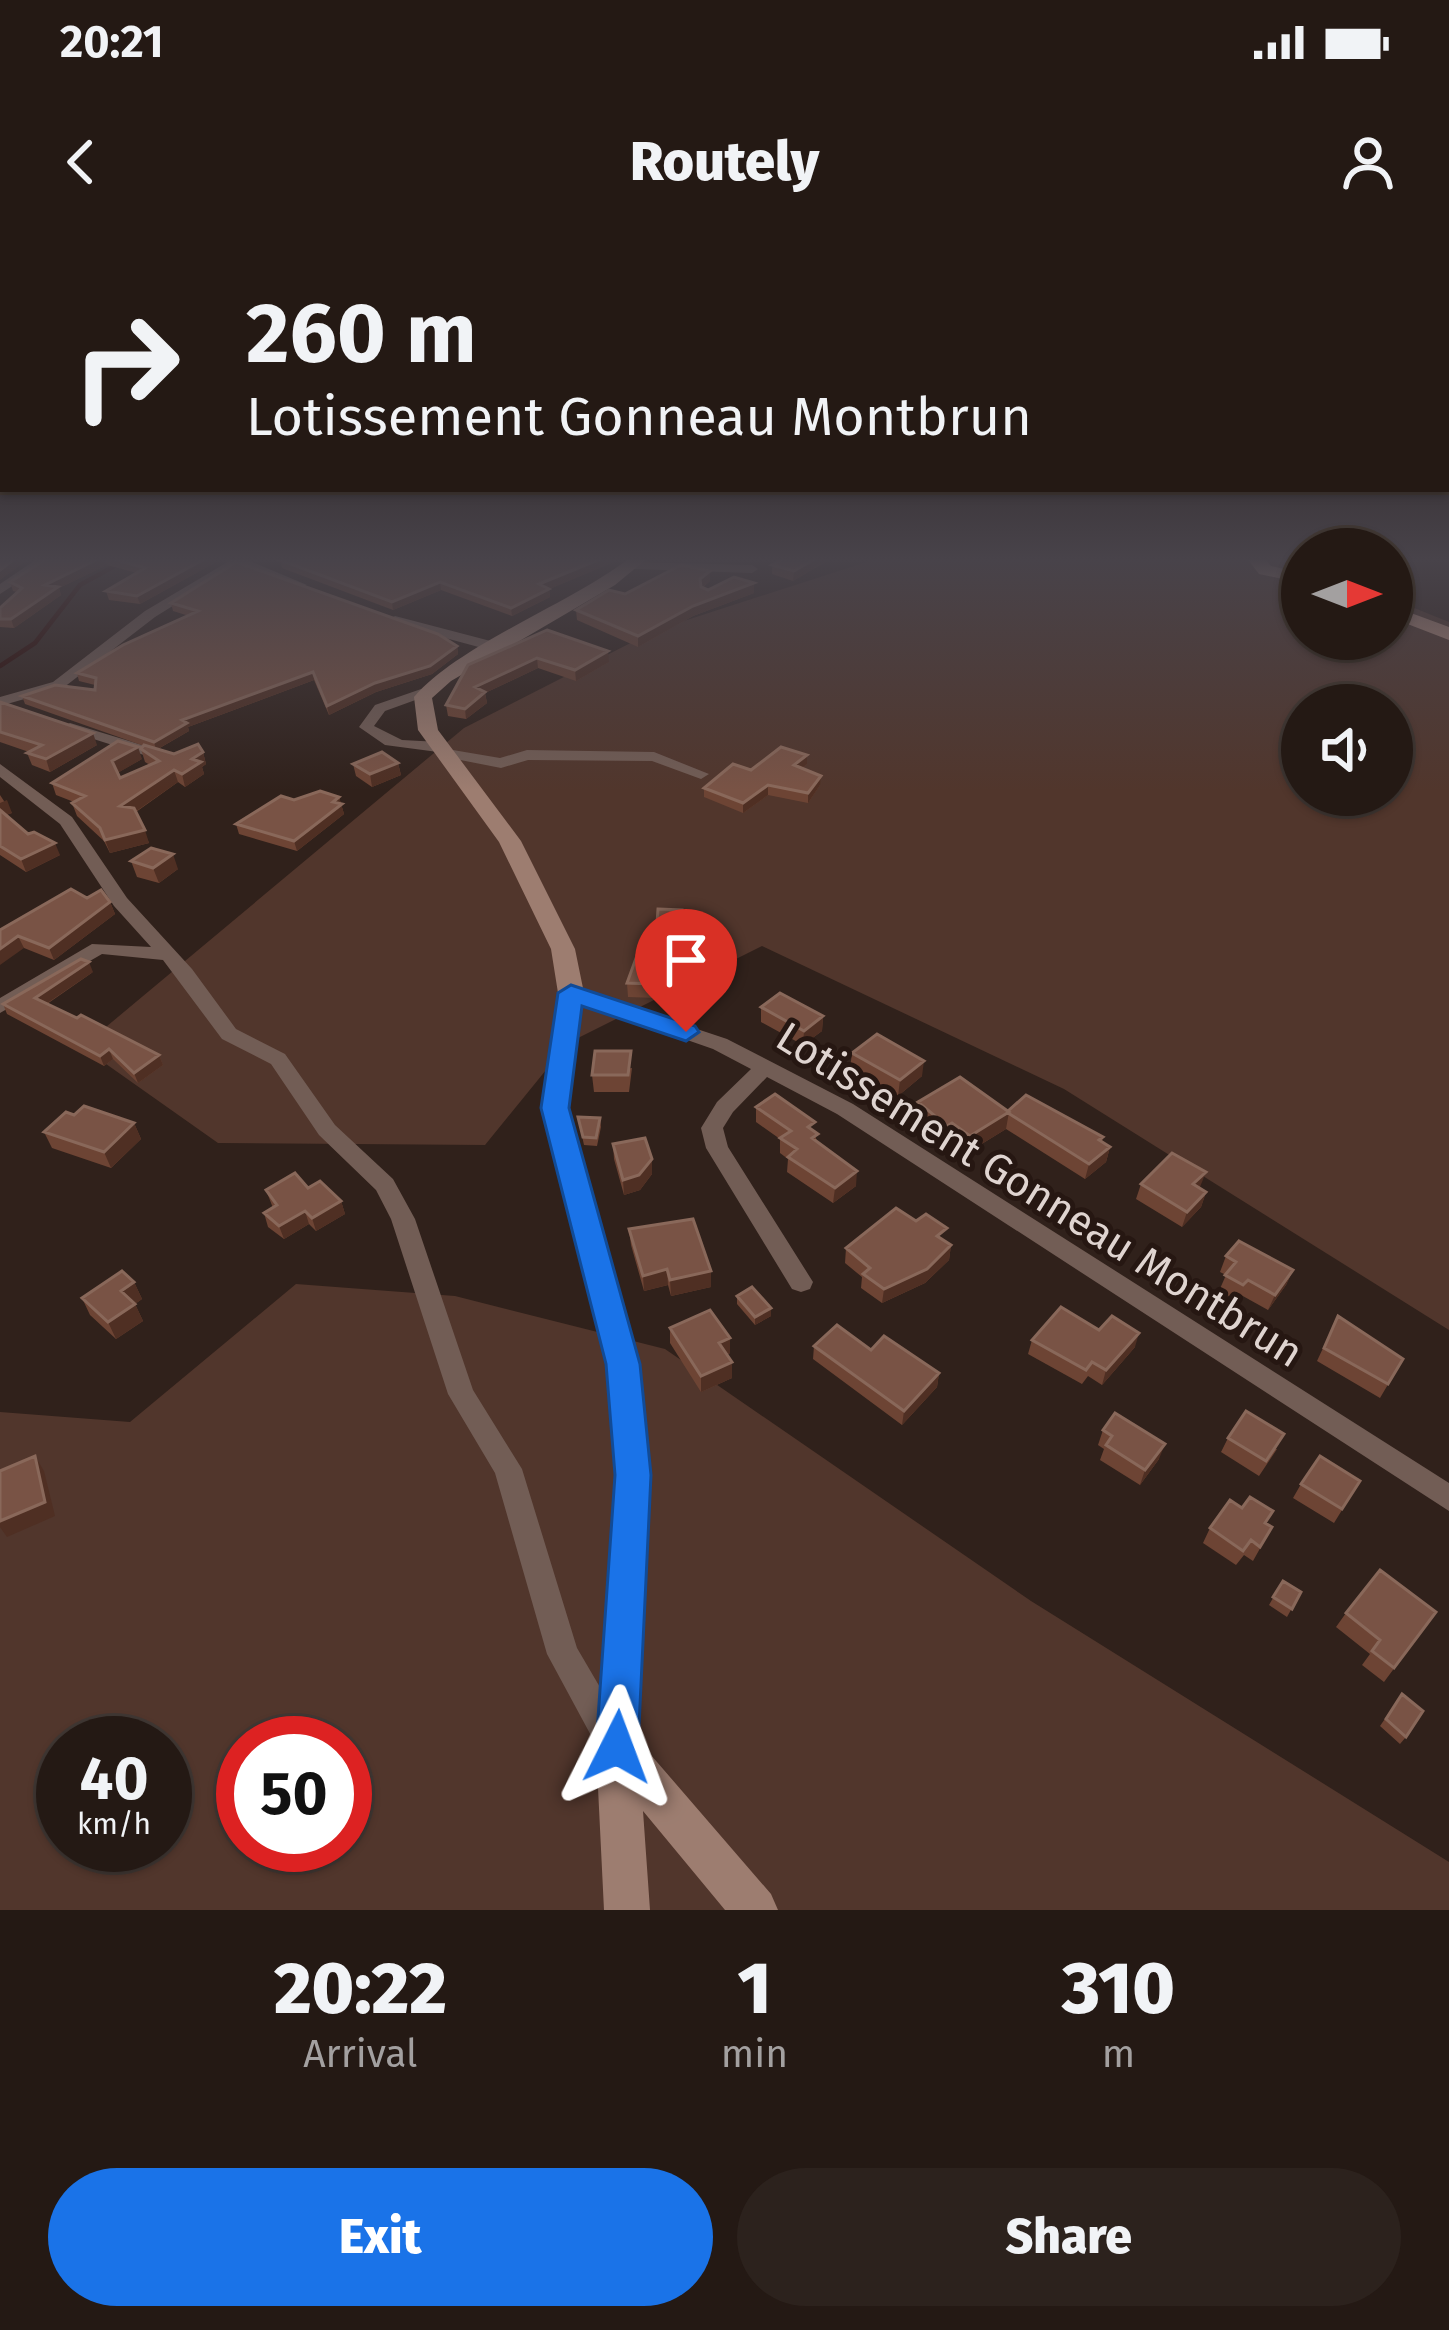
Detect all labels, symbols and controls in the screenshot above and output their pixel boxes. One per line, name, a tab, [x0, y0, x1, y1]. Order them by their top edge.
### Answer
text: 20:21	[60, 15, 164, 69]
icon: back	[48, 129, 114, 195]
icon: person	[1335, 129, 1401, 195]
text: Routely	[630, 130, 819, 194]
text: 260 m	[246, 283, 477, 384]
icon: right	[48, 288, 204, 444]
text: Lotissement Gonneau Montbrun	[246, 385, 1032, 449]
north arrow	[1281, 528, 1413, 660]
map controls	[1281, 528, 1413, 816]
button: sound	[1281, 684, 1413, 816]
pin	[635, 909, 737, 1032]
icon: arrive	[653, 927, 719, 993]
street label: Lotissement Gonneau Montbrun	[767, 1012, 1312, 1378]
position arrow	[554, 1684, 680, 1810]
speed limit sign: 50	[216, 1716, 372, 1872]
text: 40	[80, 1743, 149, 1815]
text: km/h	[77, 1806, 151, 1842]
text: 20:22	[274, 1946, 447, 2032]
text: 1	[737, 1946, 771, 2032]
text: 310	[1062, 1946, 1175, 2032]
text: Arrival	[303, 2031, 418, 2077]
text: min	[721, 2031, 788, 2077]
text: m	[1102, 2031, 1135, 2077]
button: Exit	[48, 2168, 713, 2306]
button: Share	[737, 2168, 1401, 2306]

